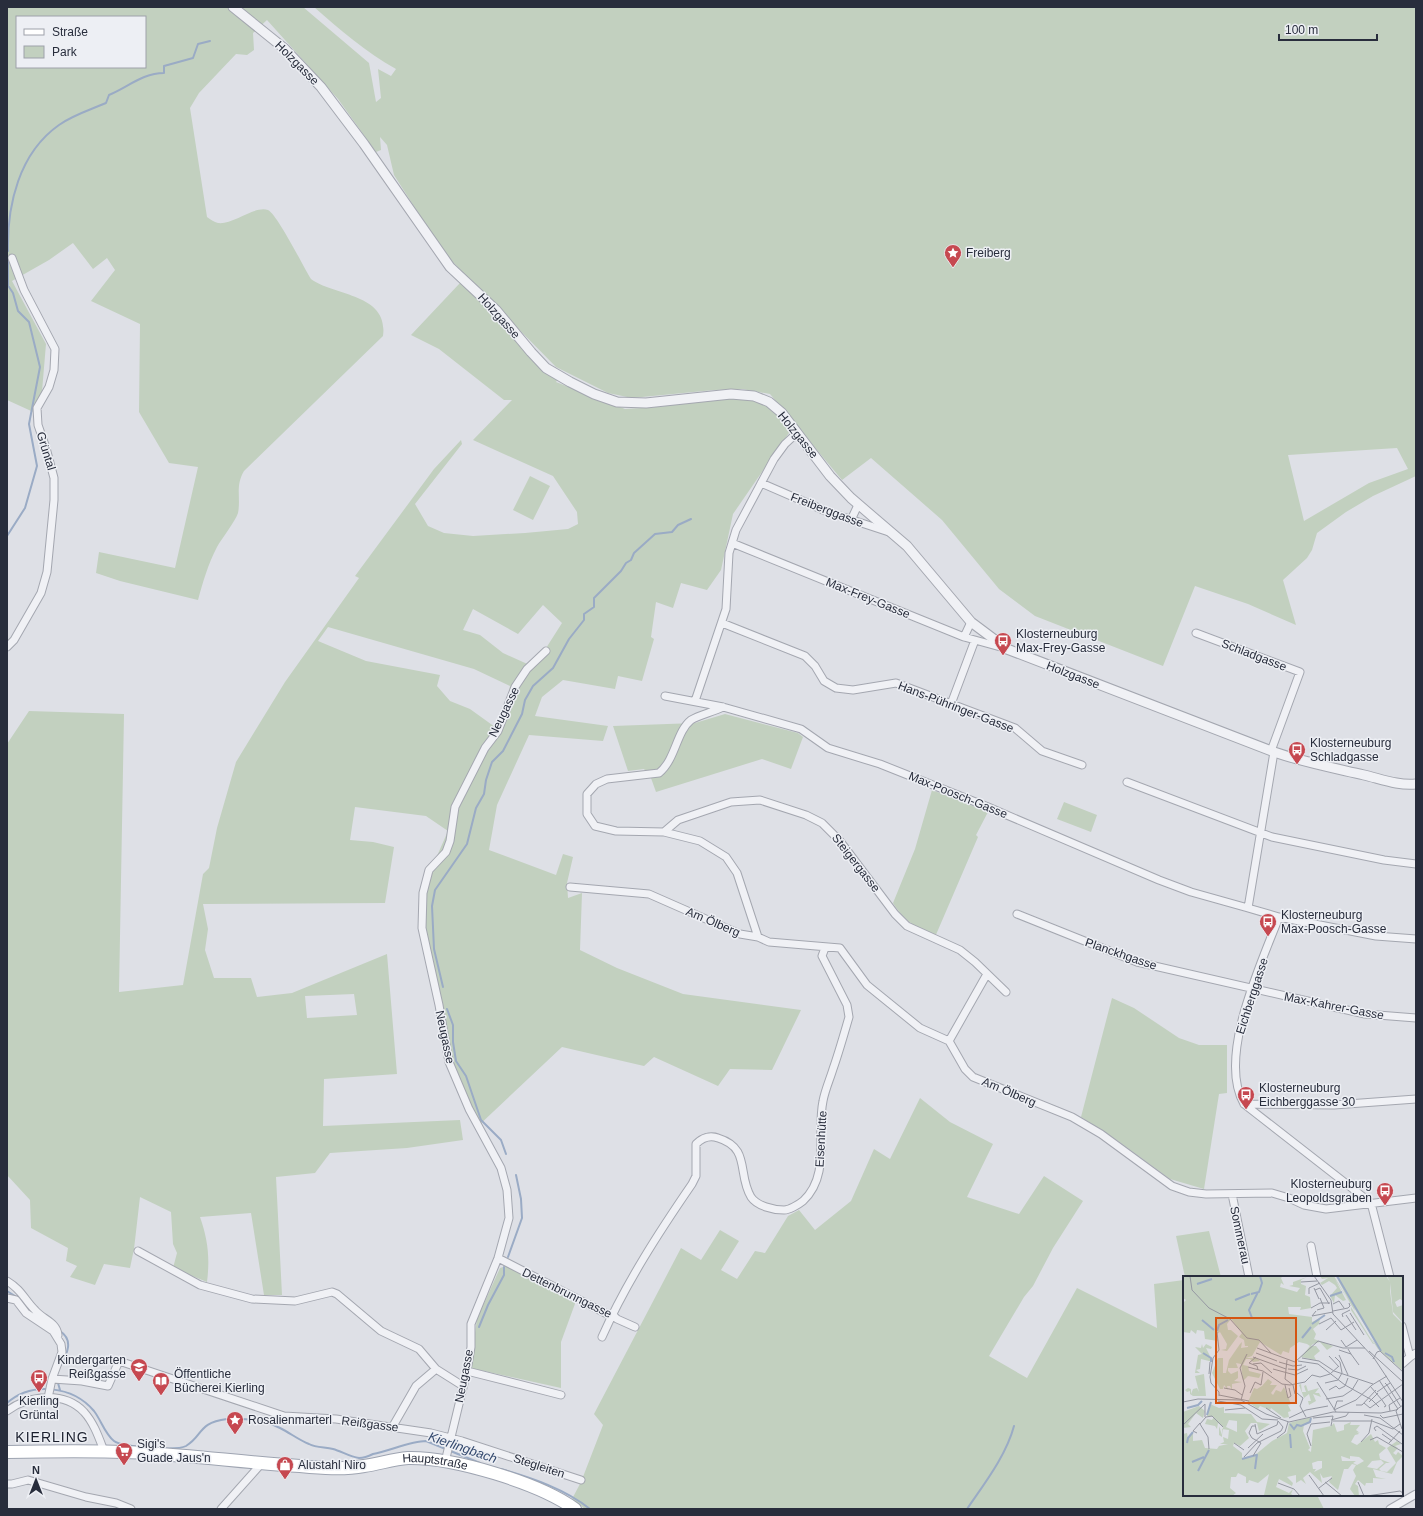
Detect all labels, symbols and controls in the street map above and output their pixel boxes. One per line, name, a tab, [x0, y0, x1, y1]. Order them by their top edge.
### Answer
legend	[16, 16, 146, 68]
scale bar	[1279, 16, 1377, 42]
text: 100 m	[1285, 23, 1318, 37]
text: Straße	[52, 25, 88, 39]
street label: Holzgasse	[272, 38, 322, 88]
text: Park	[52, 45, 78, 59]
place icon: Freiberg	[943, 243, 963, 268]
place label: Freiberg	[966, 246, 1011, 260]
street label: Holzgasse	[475, 290, 523, 342]
street label: Holzgasse	[775, 409, 821, 461]
street label: Grüntal	[34, 430, 58, 472]
street label: Freiberggasse	[789, 490, 866, 530]
street label: Max-Frey-Gasse	[824, 575, 912, 621]
place label: Klosterneuburg Max-Frey-Gasse	[1016, 627, 1106, 655]
bus stop icon: Klosterneuburg Max-Frey-Gasse	[993, 631, 1013, 656]
street label: Schladgasse	[1219, 636, 1289, 674]
street label: Holzgasse	[1044, 658, 1102, 692]
street label: Hans-Pühringer-Gasse	[896, 678, 1016, 736]
street label: Neugasse	[486, 684, 522, 739]
place label: Klosterneuburg Schladgasse	[1310, 736, 1391, 764]
bus stop icon: Klosterneuburg Schladgasse	[1287, 740, 1307, 765]
street label: Max-Poosch-Gasse	[907, 769, 1010, 821]
street label: Steigergasse	[829, 831, 883, 895]
street label: Am Ölberg	[684, 904, 742, 940]
place label: Klosterneuburg Max-Poosch-Gasse	[1281, 908, 1387, 936]
bus stop icon: Klosterneuburg Max-Poosch-Gasse	[1258, 912, 1278, 937]
street label: Planckhgasse	[1083, 935, 1159, 973]
street label: Eichberggasse	[1233, 956, 1271, 1036]
street label: Max-Kahrer-Gasse	[1283, 989, 1385, 1023]
street label: Neugasse	[433, 1009, 458, 1065]
street label: Am Ölberg	[980, 1074, 1038, 1110]
place label: Klosterneuburg Eichberggasse 30	[1259, 1081, 1355, 1109]
bus stop icon: Klosterneuburg Eichberggasse 30	[1236, 1085, 1256, 1110]
street label: Eisenhütte	[813, 1110, 829, 1168]
place label: Klosterneuburg Leopoldsgraben	[1286, 1177, 1372, 1205]
bus stop icon: Klosterneuburg Leopoldsgraben	[1375, 1181, 1395, 1206]
street label: Sommerau	[1227, 1205, 1253, 1265]
street label: Dettenbrunngasse	[520, 1265, 614, 1321]
inset map	[1183, 1276, 1403, 1496]
street label: Neugasse	[452, 1348, 476, 1404]
place label: Kindergarten Reißgasse	[57, 1353, 126, 1381]
school or university icon: Kindergarten Reißgasse	[129, 1357, 149, 1382]
place label: Öffentliche Bücherei Kierling	[174, 1367, 265, 1395]
bus stop icon: Kierling Grüntal	[29, 1368, 49, 1393]
library icon: Öffentliche Bücherei Kierling	[151, 1371, 171, 1396]
place label: Kierling Grüntal	[19, 1394, 59, 1422]
place icon: Rosalienmarterl	[225, 1410, 245, 1435]
place label: Rosalienmarterl	[248, 1413, 332, 1427]
street label: Reißgasse	[341, 1414, 400, 1434]
district label: KIERLING	[15, 1429, 89, 1445]
water label: Kierlingbach	[427, 1429, 499, 1466]
place label: Sigi's Guade Jaus'n	[137, 1437, 211, 1465]
supermarket icon: Sigi's Guade Jaus'n	[114, 1441, 134, 1466]
street label: Hauptstraße	[402, 1451, 470, 1473]
street label: Stegleiten	[511, 1451, 567, 1481]
shop icon: Alustahl Niro	[275, 1455, 295, 1480]
place label: Alustahl Niro	[298, 1458, 366, 1472]
north arrow	[16, 1460, 56, 1500]
text: N	[32, 1464, 40, 1476]

